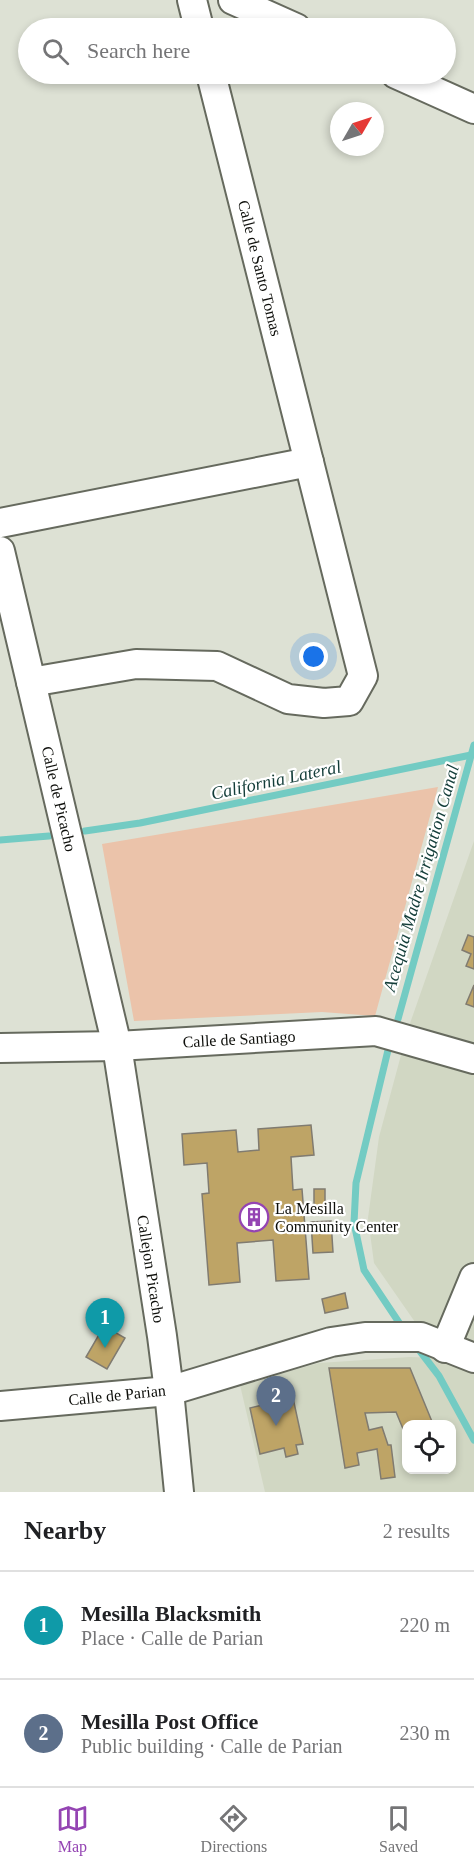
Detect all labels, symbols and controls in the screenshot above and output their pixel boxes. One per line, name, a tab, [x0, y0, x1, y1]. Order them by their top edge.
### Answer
search box	[18, 18, 456, 84]
icon: search	[39, 35, 72, 68]
text: Search here	[87, 38, 190, 63]
north arrow	[330, 102, 384, 156]
street label: Calle de Santo Tomas	[235, 198, 285, 338]
your location	[299, 642, 328, 671]
street label: Calle de Picacho	[39, 745, 79, 853]
water label: California Lateral	[209, 756, 343, 804]
water label: Acequia Madre Irrigation Canal	[379, 762, 463, 995]
street label: Calle de Santiago	[182, 1028, 296, 1051]
place label: La Mesilla Community Center	[275, 1200, 399, 1236]
building icon: La Mesilla Community Center	[238, 1201, 270, 1233]
street label: Callejon Picacho	[133, 1214, 168, 1324]
pin: 1	[86, 1298, 124, 1348]
pin: 2	[256, 1376, 296, 1426]
street label: Calle de Parian	[68, 1381, 166, 1409]
map controls	[402, 1420, 456, 1474]
button: locate	[402, 1420, 456, 1474]
text: Nearby	[24, 1516, 106, 1545]
text: 2 results	[383, 1520, 450, 1542]
text: Mesilla Blacksmith	[81, 1601, 261, 1626]
text: 1	[39, 1614, 49, 1636]
text: 220 m	[399, 1614, 450, 1636]
text: Place · Calle de Parian	[81, 1627, 263, 1649]
text: Mesilla Post Office	[81, 1709, 258, 1734]
text: 2	[39, 1722, 49, 1744]
text: 230 m	[399, 1722, 450, 1744]
text: Public building · Calle de Parian	[81, 1735, 343, 1757]
tab: Map	[56, 1802, 89, 1856]
tab: Directions	[201, 1802, 267, 1856]
tab: Saved	[379, 1802, 418, 1856]

